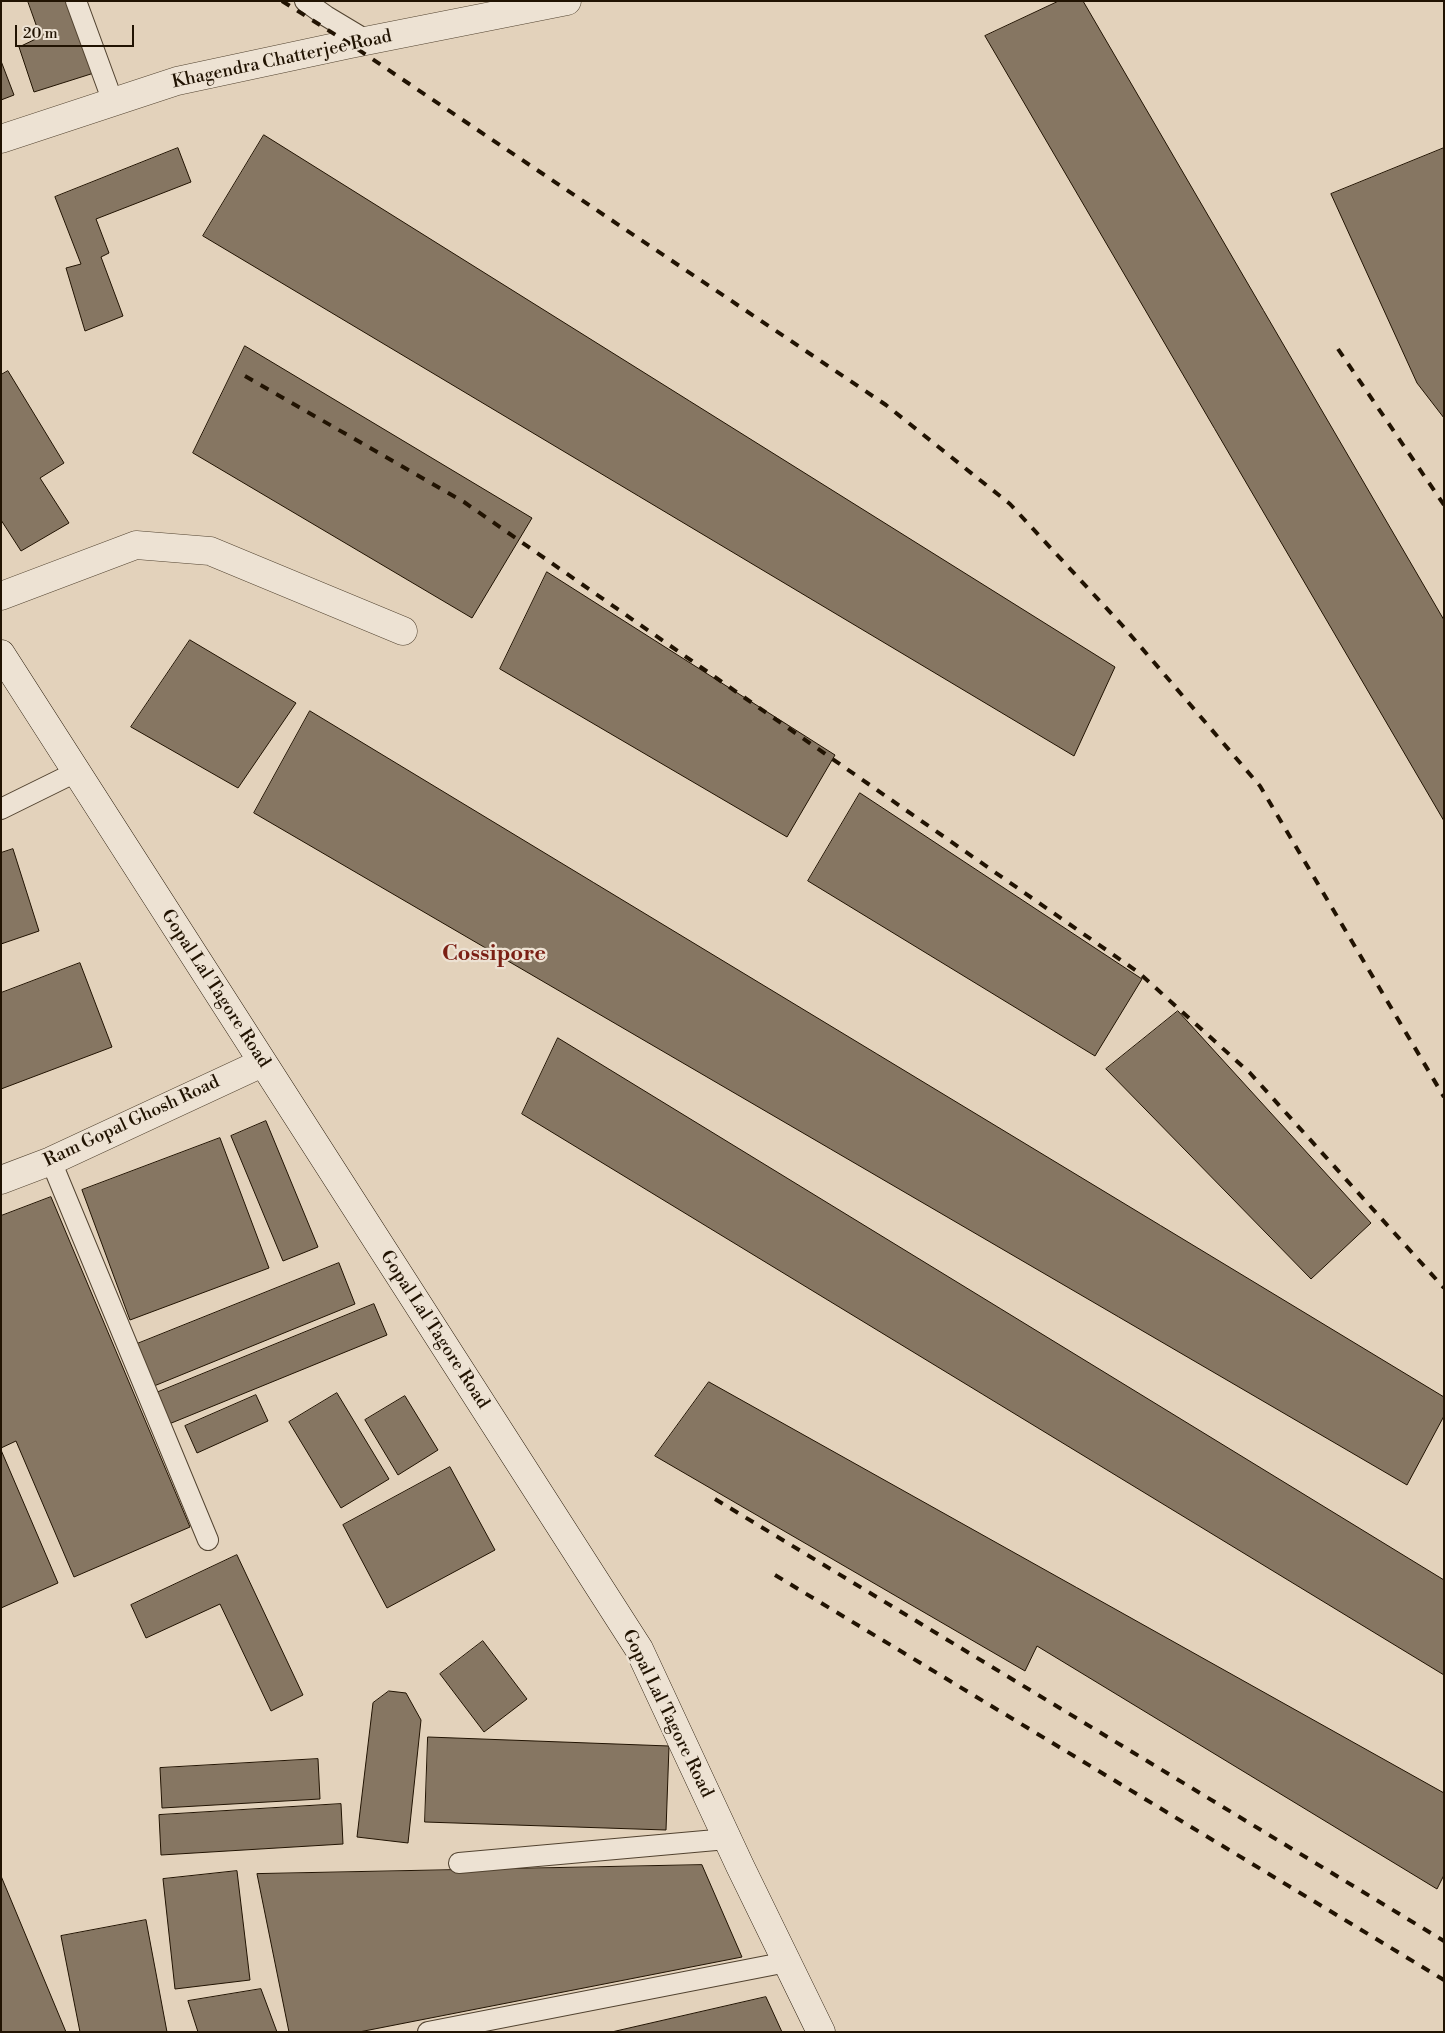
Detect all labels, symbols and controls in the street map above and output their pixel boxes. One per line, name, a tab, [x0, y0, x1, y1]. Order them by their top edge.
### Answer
scale bar	[18, 15, 136, 47]
text: 20 m	[23, 24, 58, 43]
street label: Khagendra Chatterjee Road	[170, 26, 394, 94]
street label: Gopal Lal Tagore Road	[156, 906, 274, 1072]
district label: Cossipore	[442, 942, 546, 968]
street label: Ram Gopal Ghosh Road	[41, 1072, 223, 1172]
street label: Gopal Lal Tagore Road	[375, 1247, 493, 1413]
street label: Gopal Lal Tagore Road	[617, 1626, 717, 1802]

